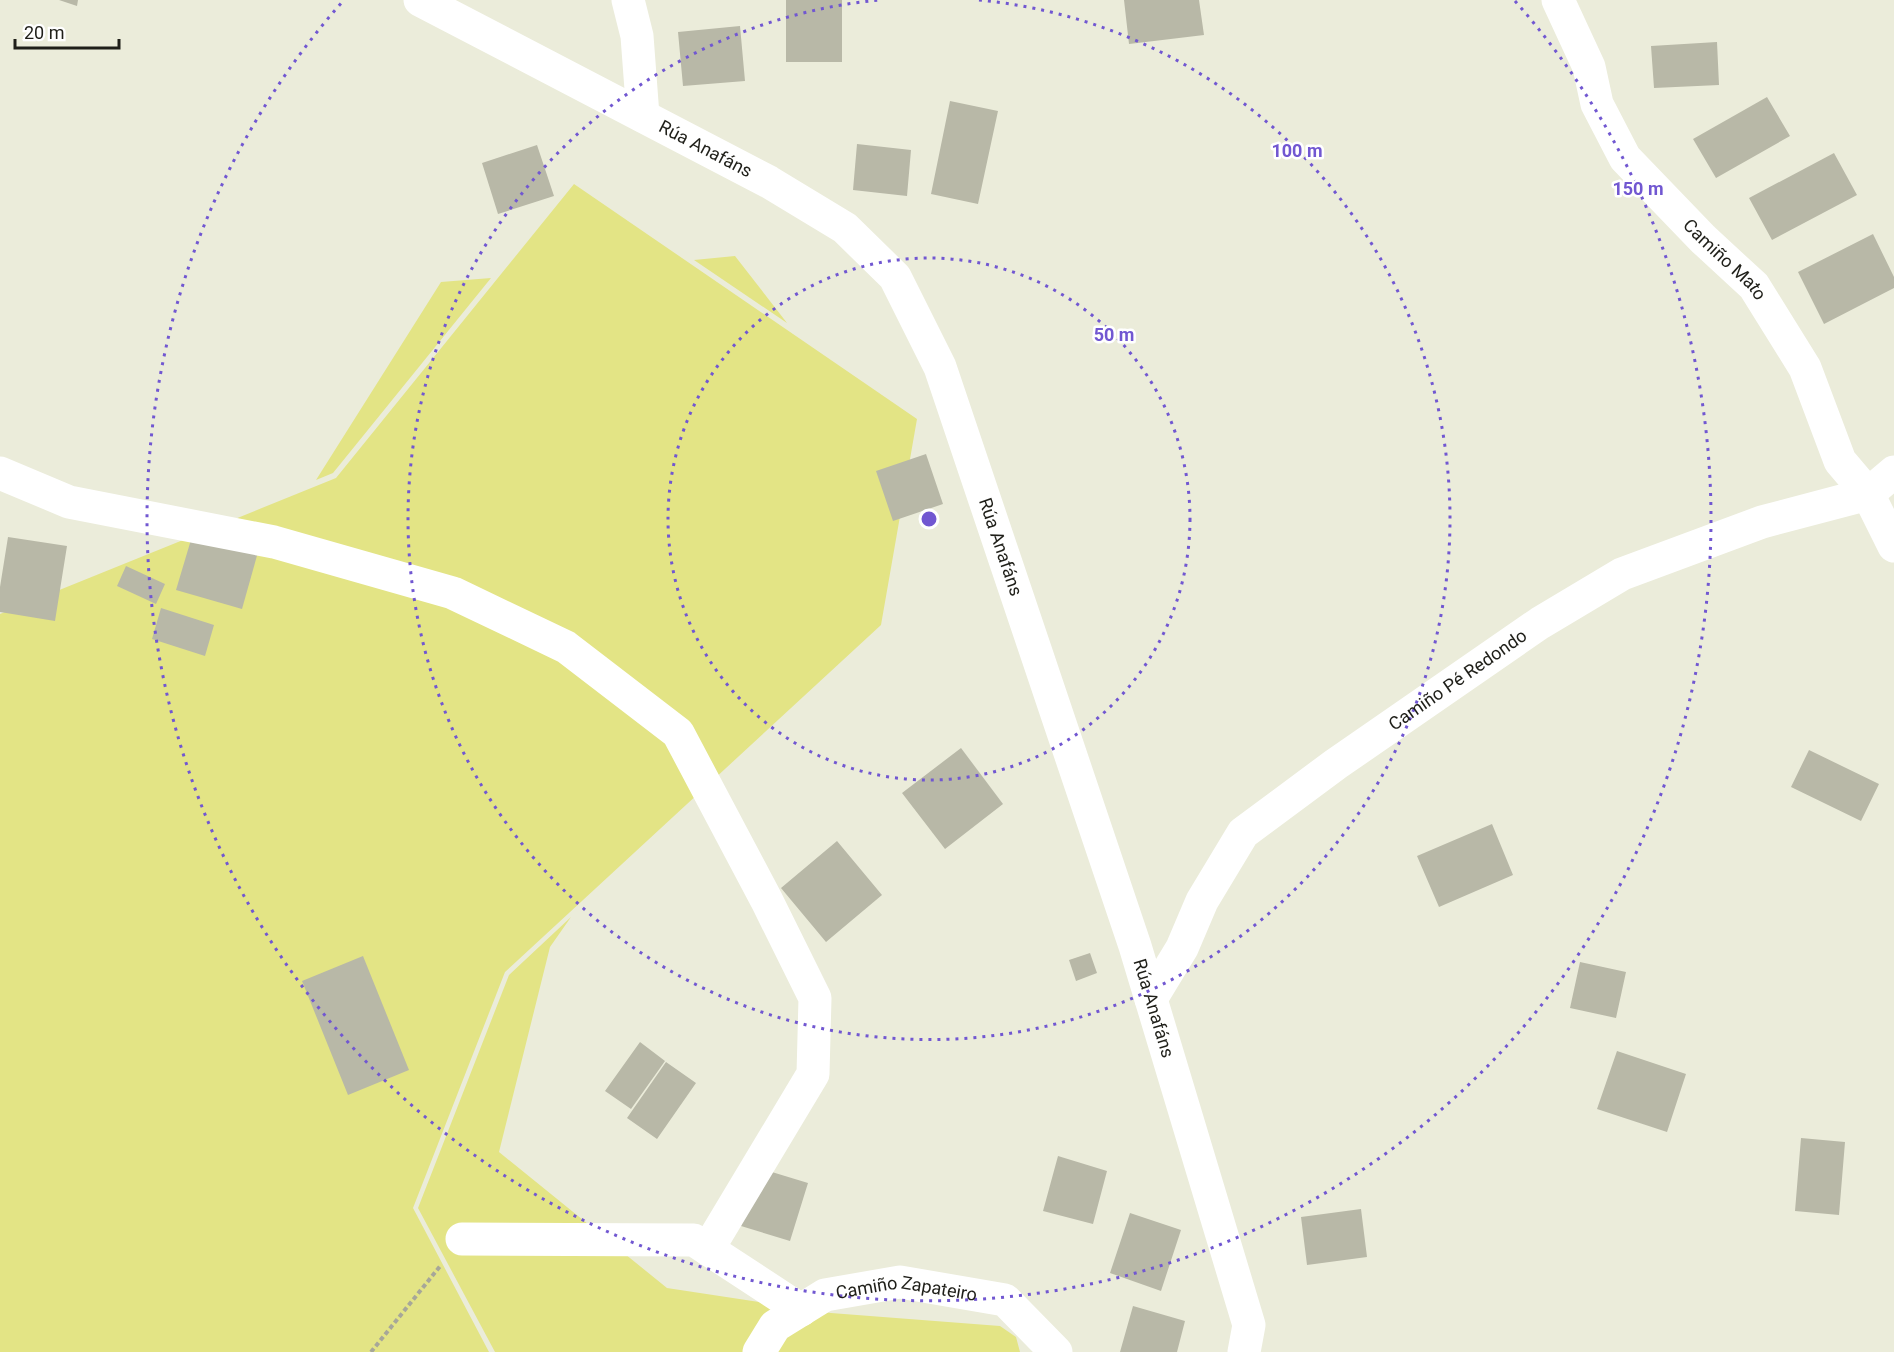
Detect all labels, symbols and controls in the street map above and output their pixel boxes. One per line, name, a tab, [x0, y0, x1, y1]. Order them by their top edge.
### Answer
scale bar	[15, 12, 118, 50]
text: 20 m	[24, 22, 64, 43]
street label: Rúa Anafáns	[656, 116, 756, 181]
text: 100 m	[1271, 140, 1323, 161]
text: 150 m	[1612, 178, 1664, 199]
street label: Camiño Mato	[1679, 214, 1771, 304]
text: 50 m	[1094, 324, 1134, 345]
street label: Rúa Anafáns	[975, 495, 1027, 599]
centre of rings	[919, 509, 939, 529]
street label: Camiño Pé Redondo	[1384, 624, 1531, 734]
street label: Rúa Anafáns	[1129, 956, 1179, 1060]
street label: Camiño Zapateiro	[834, 1271, 979, 1305]

